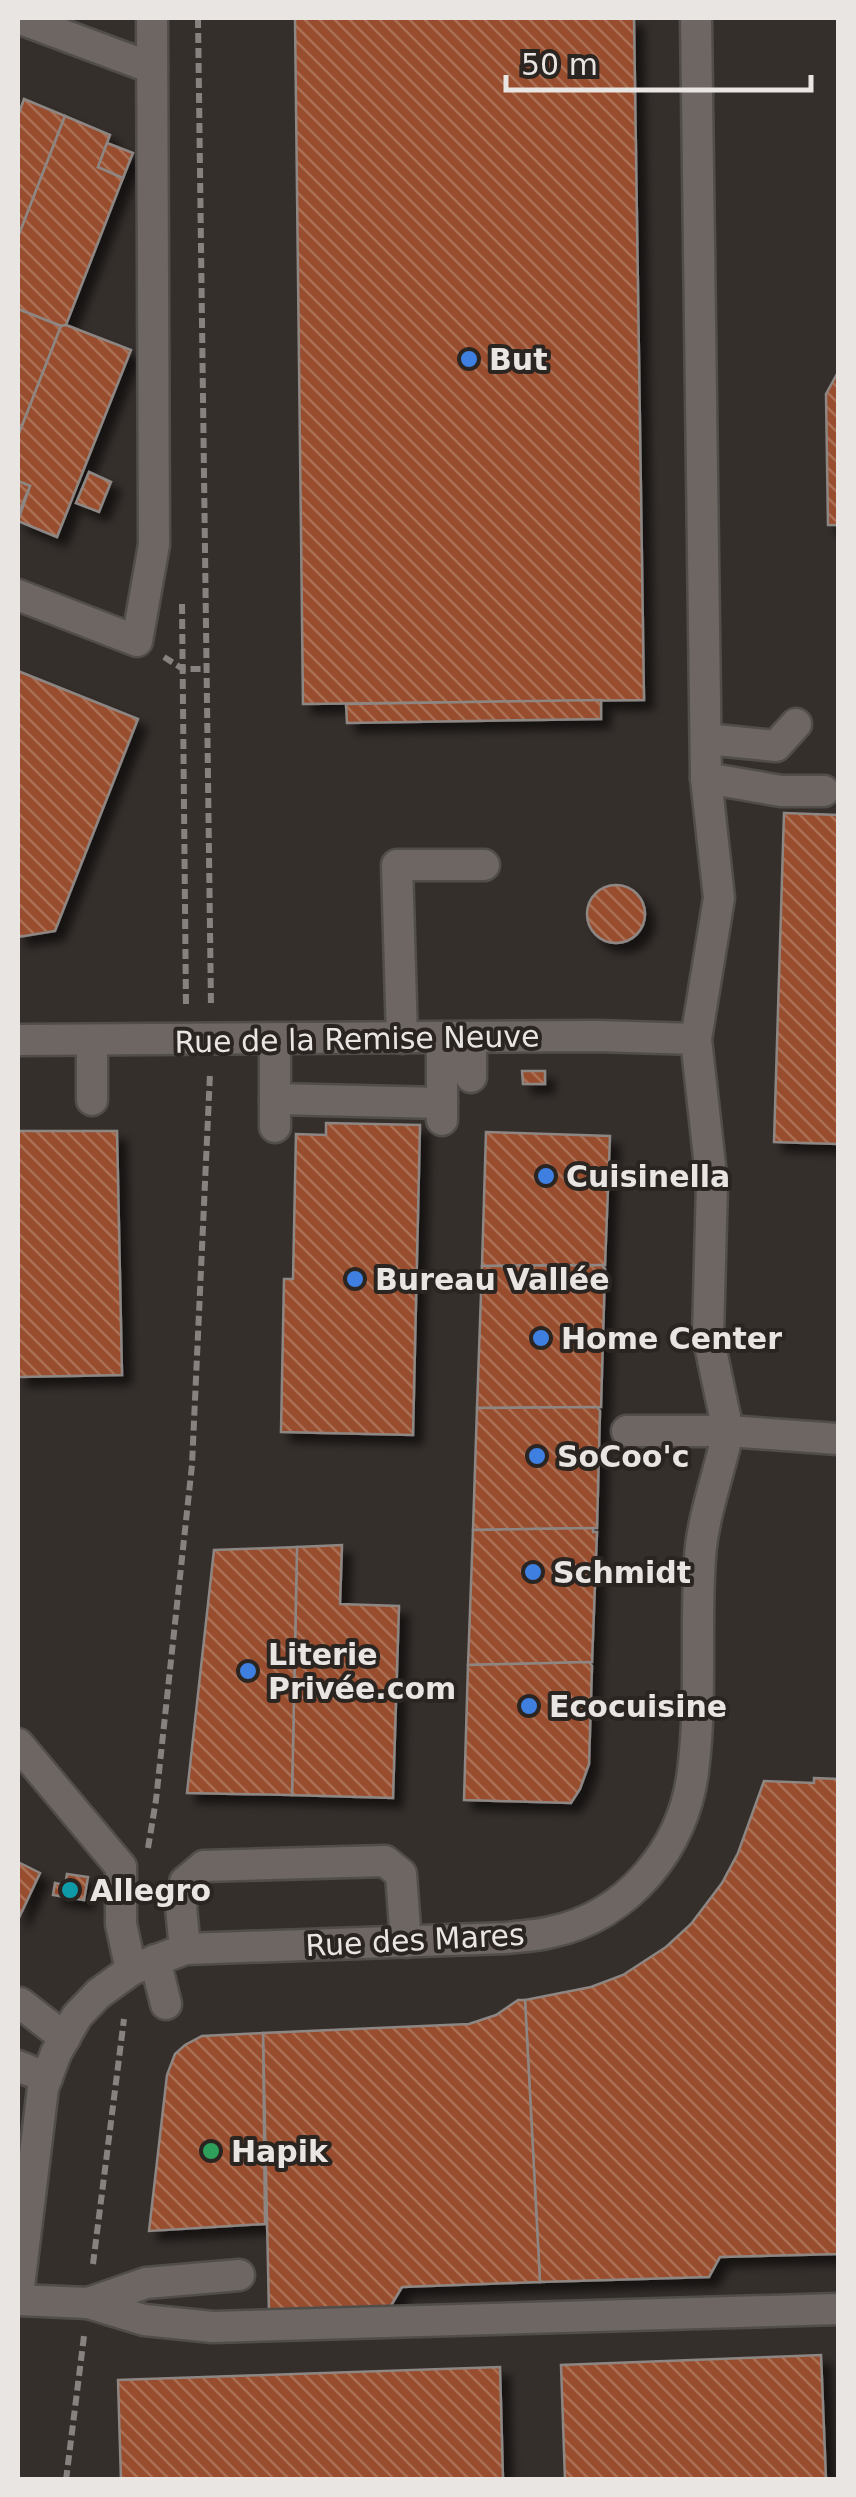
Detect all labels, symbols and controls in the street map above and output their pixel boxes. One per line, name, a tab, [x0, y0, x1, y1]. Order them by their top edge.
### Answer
scale bar	[506, 30, 811, 92]
text: 50 m	[521, 47, 598, 82]
place label: But	[489, 342, 548, 377]
marker: But	[458, 348, 480, 370]
street label: Rue de la Remise Neuve	[174, 1018, 540, 1060]
place label: Cuisinella	[566, 1159, 730, 1194]
marker: Cuisinella	[535, 1165, 557, 1187]
place label: Bureau Vallée	[375, 1262, 610, 1297]
marker: Bureau Vallée	[344, 1268, 366, 1290]
place label: Home Center	[561, 1321, 782, 1356]
marker: Home Center	[530, 1327, 552, 1349]
place label: SoCoo'c	[557, 1439, 689, 1474]
marker: SoCoo'c	[526, 1445, 548, 1467]
place label: Schmidt	[553, 1555, 691, 1590]
marker: Schmidt	[522, 1561, 544, 1583]
place label: Literie Privée.com	[268, 1637, 456, 1706]
marker: Literie Privée.com	[237, 1660, 259, 1682]
place label: Ecocuisine	[549, 1689, 727, 1724]
marker: Ecocuisine	[518, 1695, 540, 1717]
place label: Allegro	[90, 1873, 211, 1908]
marker: Allegro	[59, 1879, 81, 1901]
street label: Rue des Mares	[305, 1917, 525, 1963]
place label: Hapik	[231, 2134, 329, 2169]
marker: Hapik	[200, 2140, 222, 2162]

